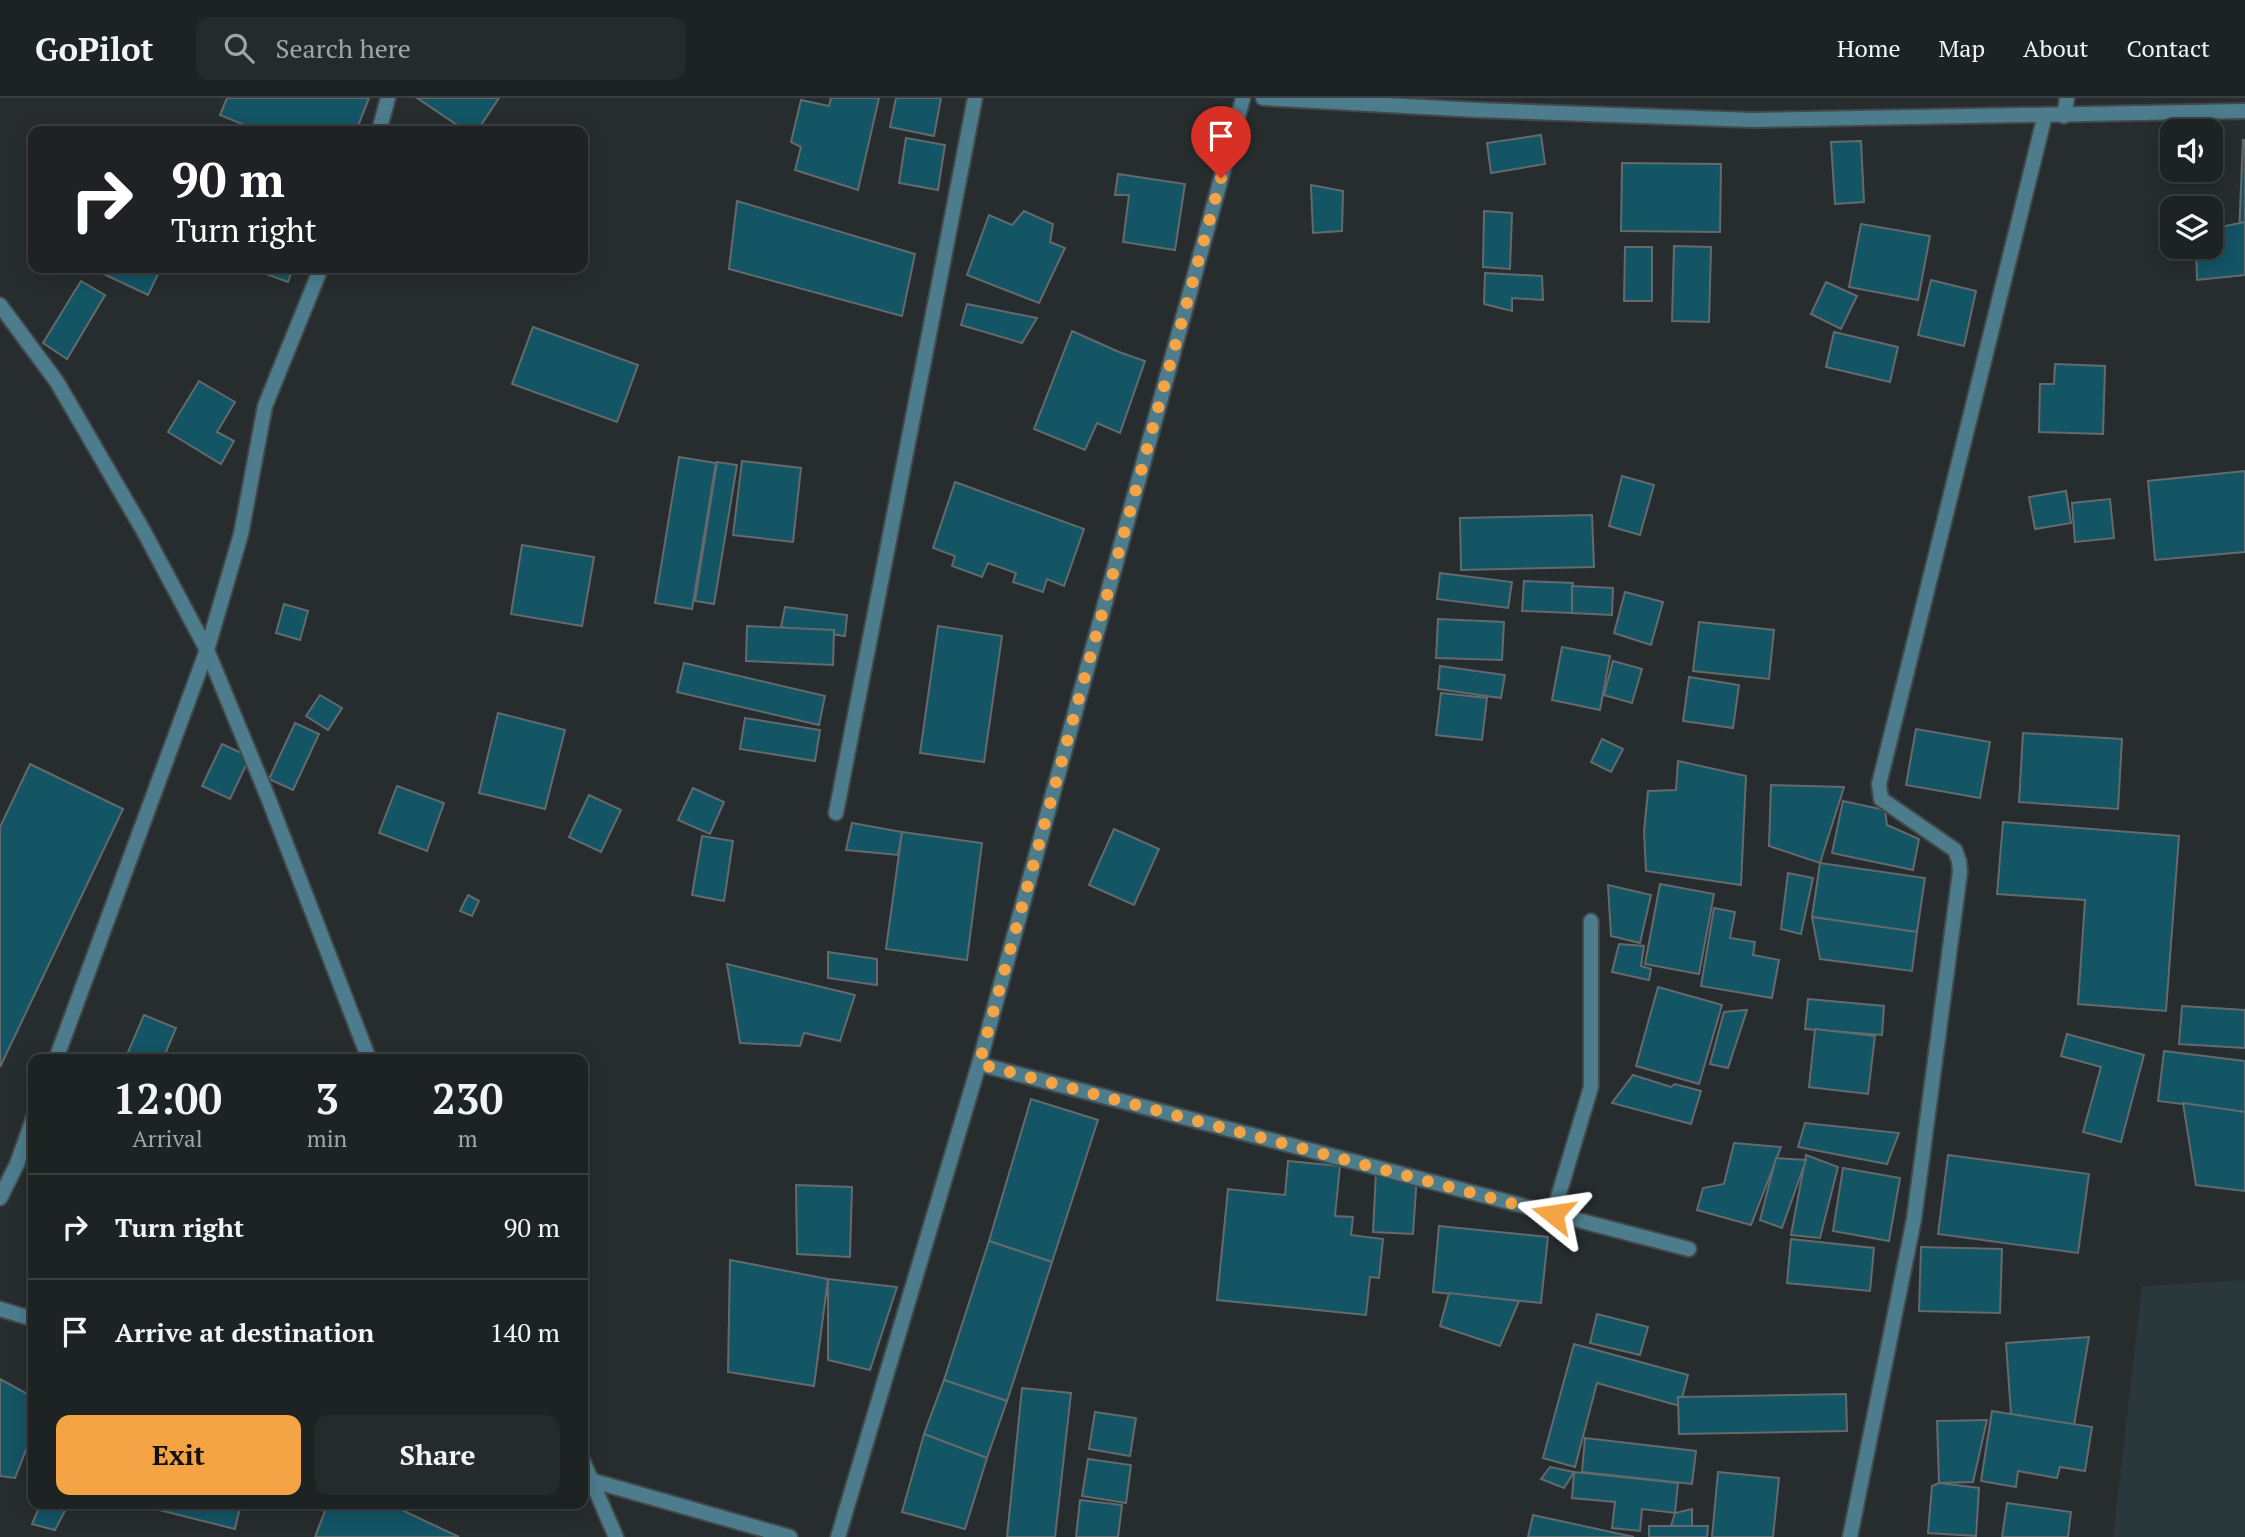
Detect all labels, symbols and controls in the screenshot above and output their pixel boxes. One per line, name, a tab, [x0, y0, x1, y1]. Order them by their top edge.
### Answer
search box	[196, 17, 686, 80]
text: GoPilot	[35, 27, 154, 70]
icon: search	[220, 29, 258, 67]
text: Search here	[276, 31, 411, 65]
text: Home	[1837, 32, 1901, 64]
text: Map	[1939, 32, 1985, 64]
text: About	[2023, 32, 2089, 64]
text: Contact	[2127, 32, 2210, 64]
pin	[1191, 106, 1251, 178]
icon: arrive	[1202, 117, 1240, 155]
map controls	[2160, 119, 2223, 259]
button: sound	[2160, 119, 2223, 182]
text: 90 m	[171, 146, 285, 211]
icon: right	[56, 154, 147, 245]
button: layers	[2160, 196, 2223, 259]
text: Turn right	[171, 209, 317, 251]
text: 12:00	[113, 1070, 222, 1126]
text: 3	[315, 1070, 339, 1126]
text: 230	[432, 1070, 503, 1126]
text: Arrival	[132, 1123, 203, 1154]
text: min	[307, 1123, 347, 1154]
text: m	[458, 1123, 478, 1154]
position arrow	[1516, 1177, 1590, 1251]
icon: right	[56, 1208, 94, 1246]
text: Turn right	[115, 1210, 244, 1244]
text: 90 m	[504, 1210, 560, 1244]
icon: arrive	[56, 1313, 94, 1351]
text: Arrive at destination	[115, 1315, 374, 1349]
text: 140 m	[490, 1315, 560, 1349]
button: Exit	[56, 1415, 301, 1495]
button: Share	[315, 1415, 560, 1495]

